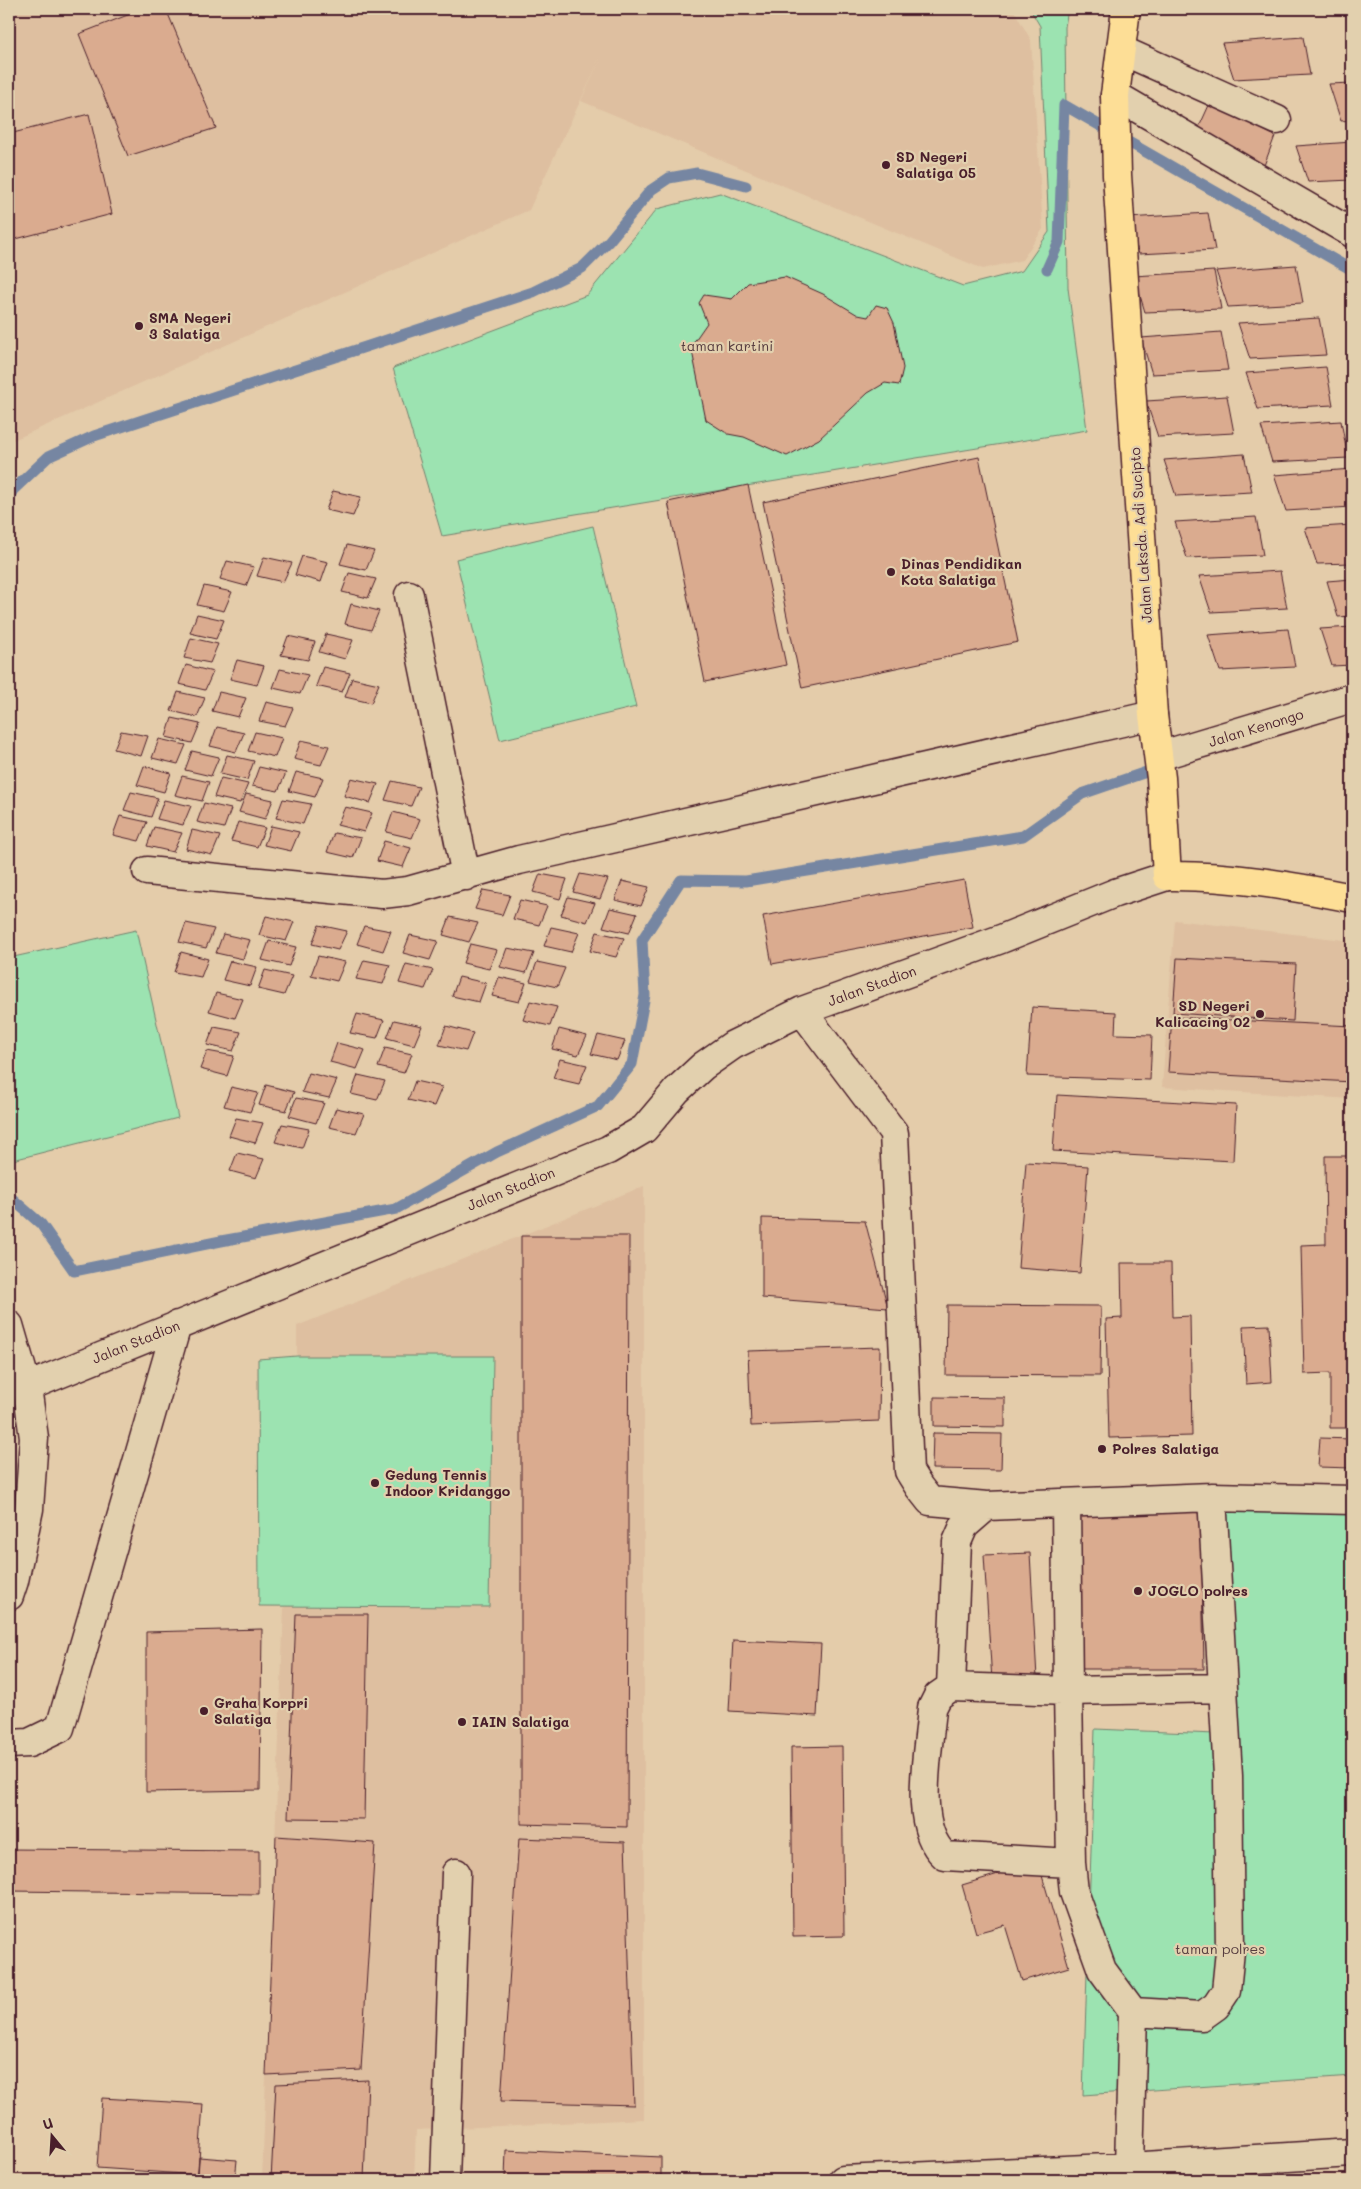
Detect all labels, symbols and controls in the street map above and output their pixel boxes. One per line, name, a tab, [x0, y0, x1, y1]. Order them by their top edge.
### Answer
place label: SD Negeri Salatiga 05	[896, 147, 976, 182]
marker: SD Negeri Salatiga 05	[880, 159, 892, 171]
place label: SMA Negeri 3 Salatiga	[149, 308, 232, 343]
marker: SMA Negeri 3 Salatiga	[133, 320, 145, 332]
park label: taman kartini	[681, 336, 773, 355]
street label: Jalan Laksda. Adi Sucipto	[1125, 447, 1156, 623]
place label: Dinas Pendidikan Kota Salatiga	[901, 554, 1022, 589]
marker: Dinas Pendidikan Kota Salatiga	[885, 566, 897, 578]
street label: Jalan Kenongo	[1206, 704, 1306, 751]
street label: Jalan Stadion	[825, 961, 919, 1010]
place label: SD Negeri Kalicacing 02	[1155, 996, 1250, 1031]
marker: SD Negeri Kalicacing 02	[1254, 1008, 1266, 1020]
street label: Jalan Stadion	[464, 1162, 557, 1215]
street label: Jalan Stadion	[89, 1315, 182, 1368]
place label: Polres Salatiga	[1112, 1439, 1220, 1458]
marker: Polres Salatiga	[1096, 1443, 1108, 1455]
place label: Gedung Tennis Indoor Kridanggo	[385, 1465, 511, 1500]
marker: Gedung Tennis Indoor Kridanggo	[369, 1477, 381, 1489]
place label: JOGLO polres	[1148, 1581, 1248, 1600]
marker: JOGLO polres	[1132, 1585, 1144, 1597]
place label: Graha Korpri Salatiga	[214, 1693, 308, 1728]
marker: Graha Korpri Salatiga	[198, 1705, 210, 1717]
place label: IAIN Salatiga	[472, 1712, 570, 1731]
marker: IAIN Salatiga	[456, 1716, 468, 1728]
park label: taman polres	[1175, 1939, 1265, 1958]
north arrow	[28, 2112, 78, 2162]
text: U	[40, 2113, 55, 2134]

